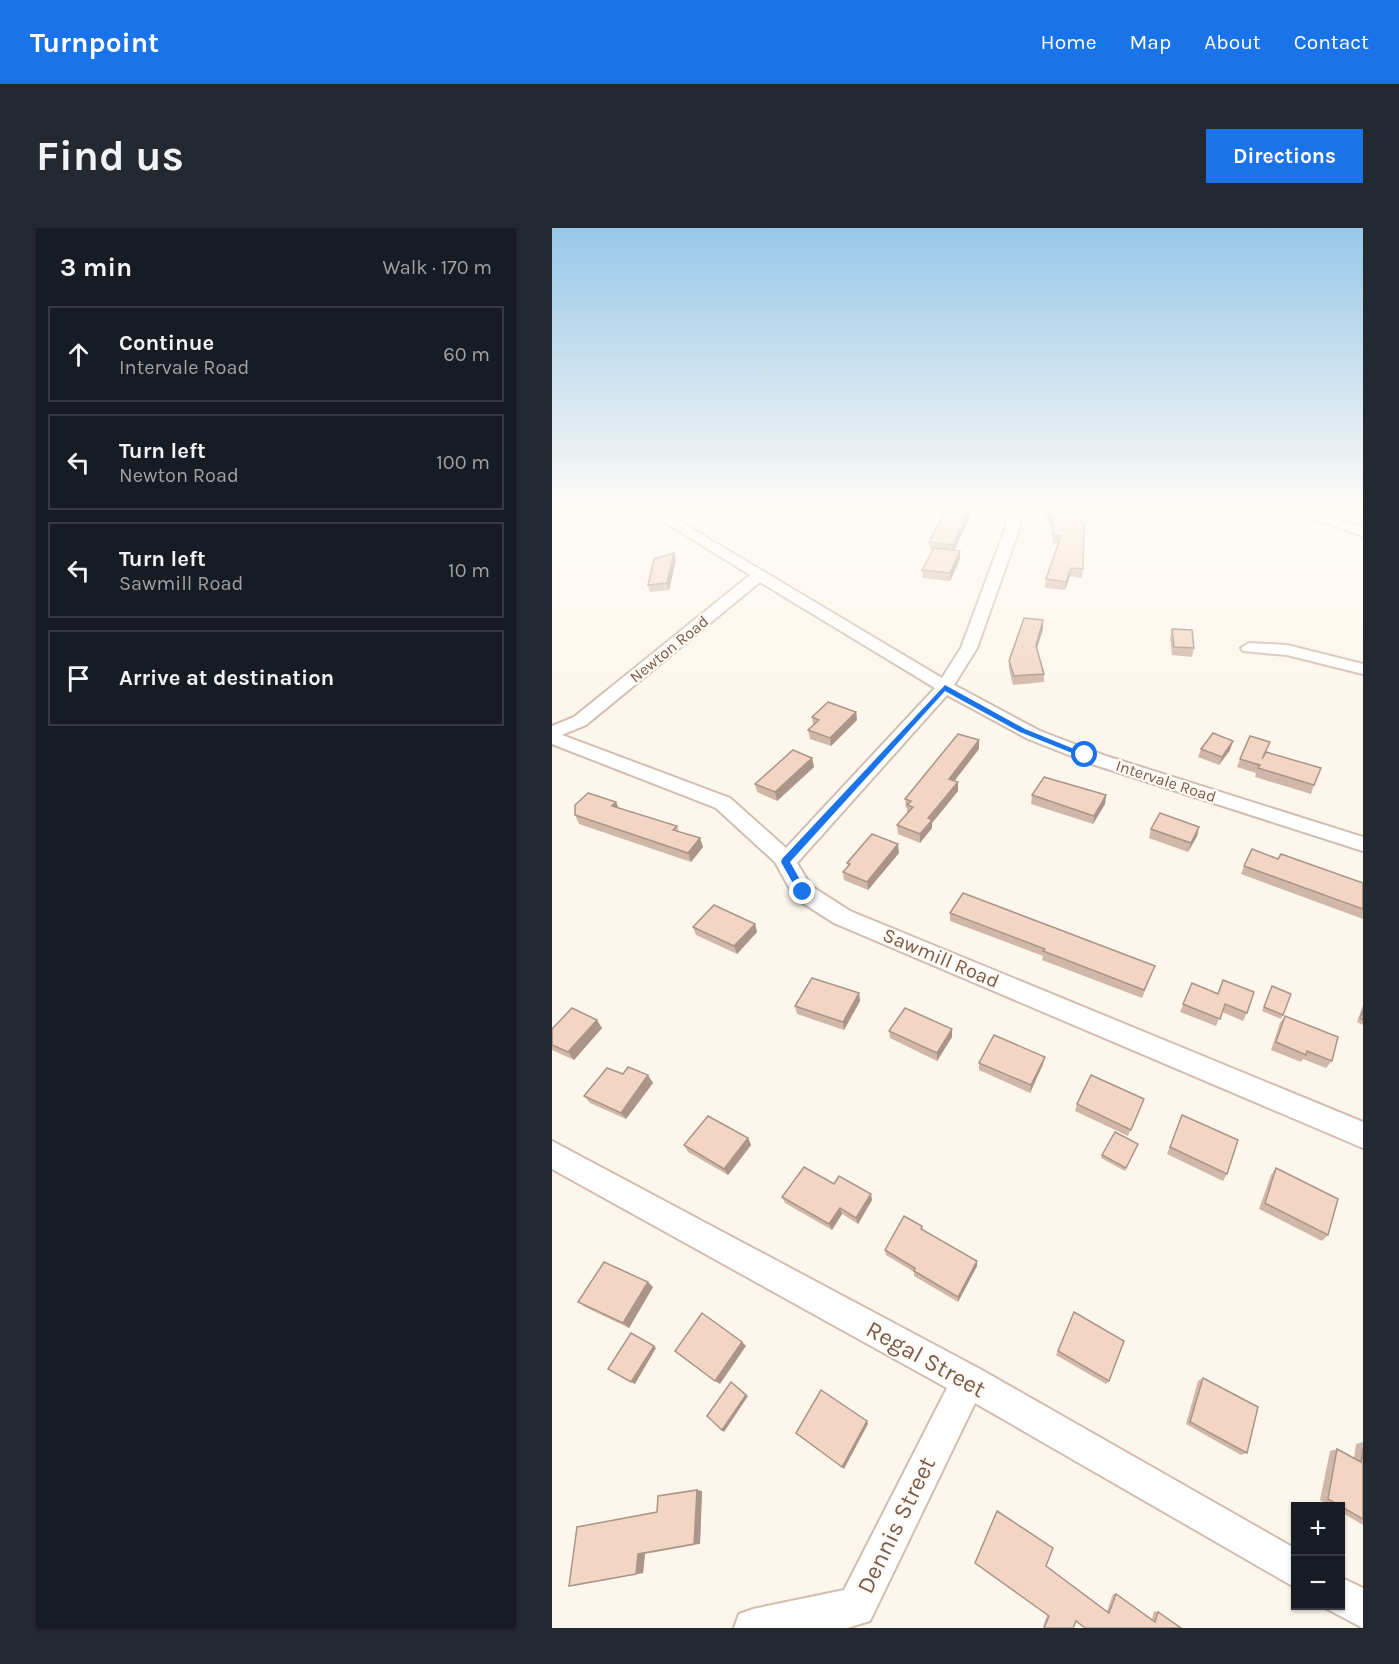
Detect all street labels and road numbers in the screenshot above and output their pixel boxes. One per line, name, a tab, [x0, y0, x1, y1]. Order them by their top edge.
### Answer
street label: Newton Road	[626, 611, 712, 687]
street label: Intervale Road	[1113, 756, 1219, 806]
street label: Sawmill Road	[879, 923, 1003, 993]
street label: Regal Street	[861, 1315, 991, 1403]
street label: Dennis Street	[851, 1452, 941, 1598]

